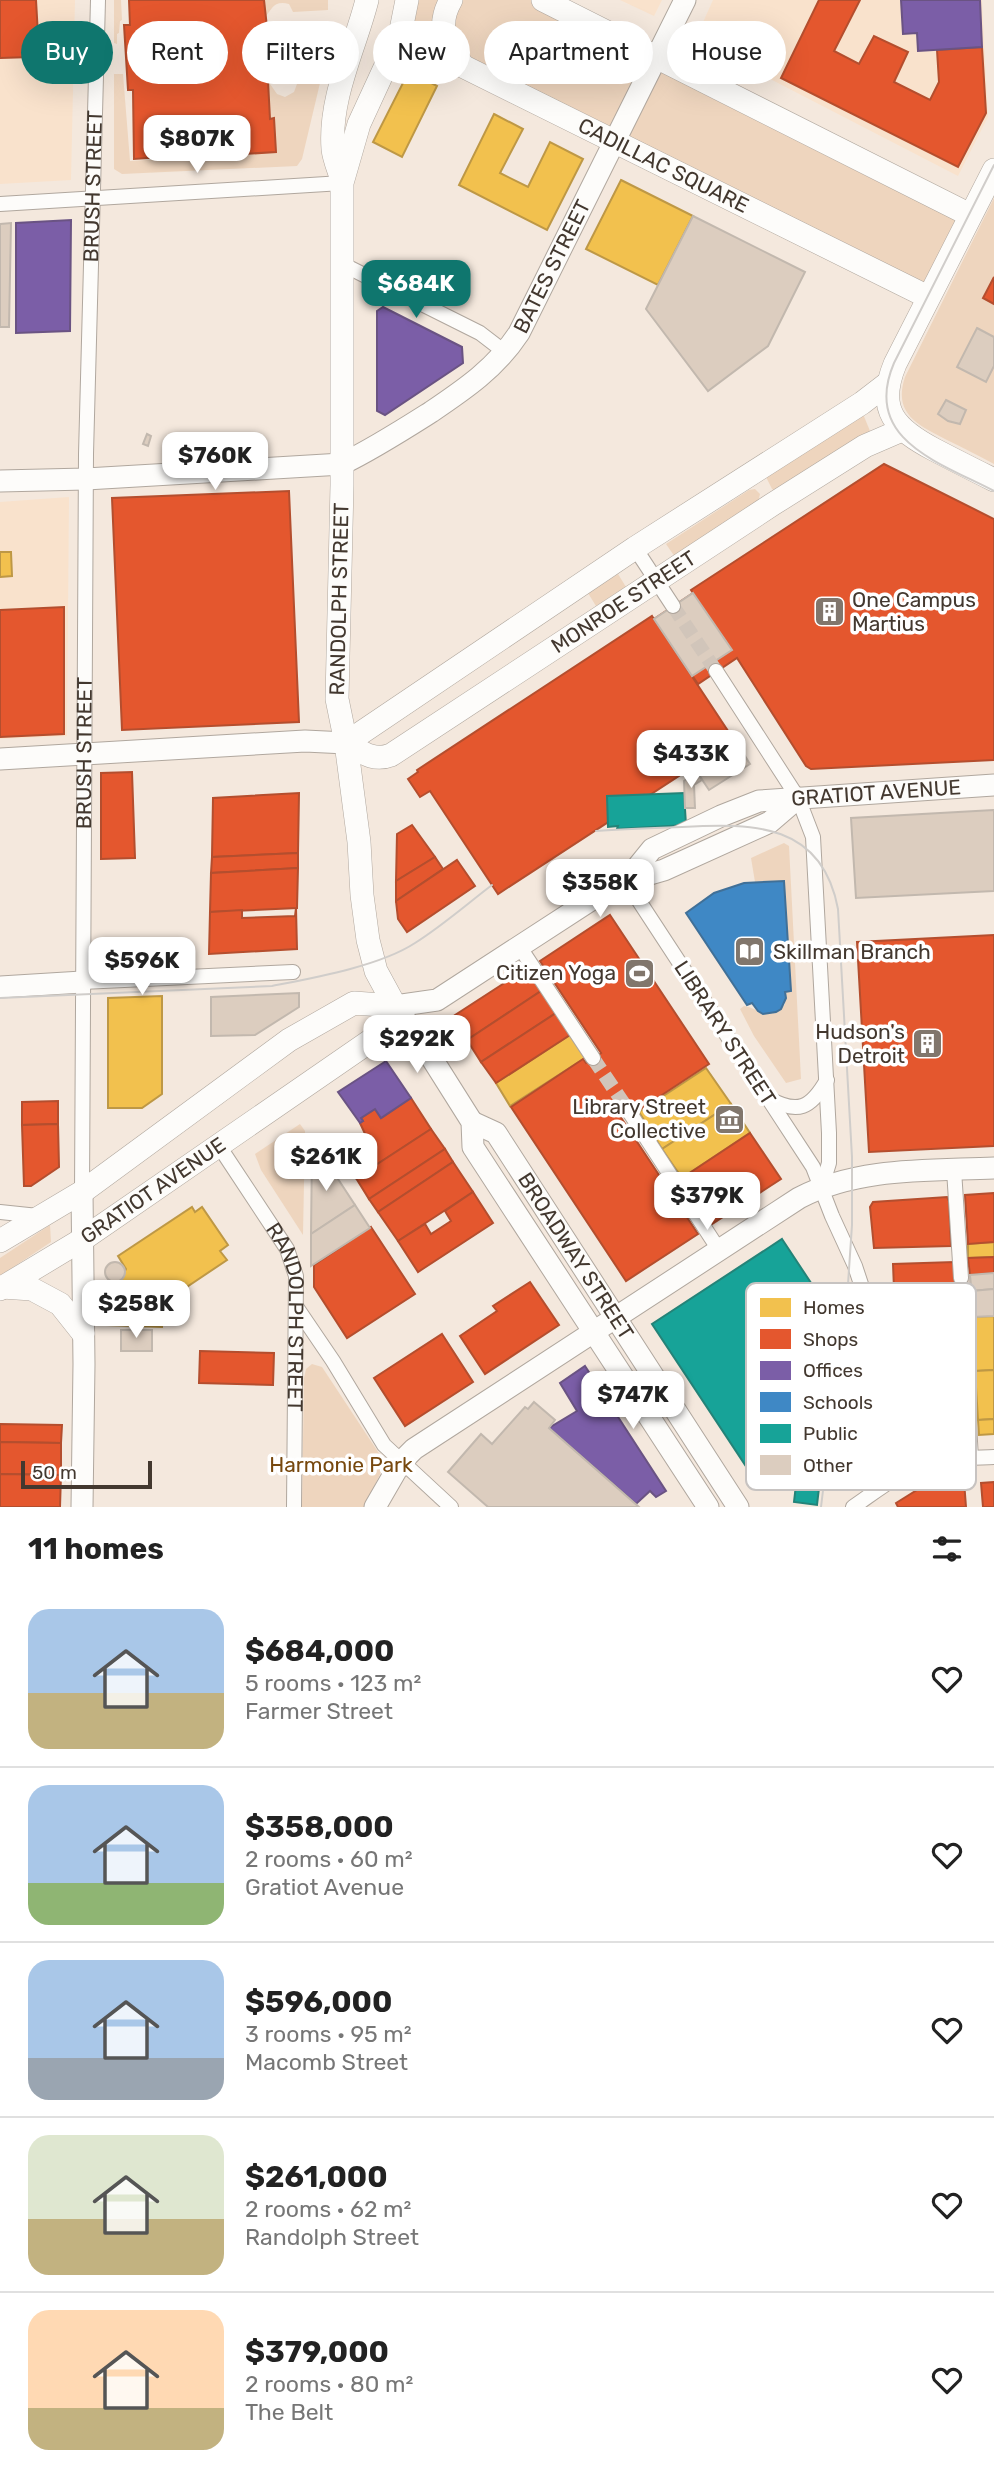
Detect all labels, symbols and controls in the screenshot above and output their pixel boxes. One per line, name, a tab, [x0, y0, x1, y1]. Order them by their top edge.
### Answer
chip: Buy	[21, 21, 113, 84]
chip: Rent	[127, 21, 228, 84]
chip: Filters	[242, 21, 359, 84]
chip: New	[373, 21, 470, 84]
chip: Apartment	[484, 21, 653, 84]
chip: House	[667, 21, 786, 84]
street label: BRUSH STREET	[78, 110, 107, 263]
street label: CADILLAC SQUARE	[574, 112, 753, 218]
pin: $807K	[148, 116, 246, 175]
text: $807K	[159, 124, 235, 152]
street label: BATES STREET	[508, 195, 595, 337]
pin: $684K	[367, 260, 465, 320]
text: $684K	[378, 269, 454, 297]
pin: $760K	[166, 433, 264, 492]
text: $760K	[178, 441, 252, 469]
street label: RANDOLPH STREET	[324, 502, 354, 696]
street label: MONROE STREET	[546, 545, 700, 658]
place label: One Campus Martius	[852, 587, 976, 636]
building icon: One Campus Martius	[812, 595, 846, 629]
street label: BRUSH STREET	[71, 677, 97, 829]
pin: $433K	[642, 730, 740, 790]
text: $433K	[653, 739, 729, 767]
street label: GRATIOT AVENUE	[790, 774, 962, 811]
pin: $358K	[551, 860, 649, 919]
text: $358K	[562, 868, 638, 896]
library icon: Skillman Branch	[733, 935, 767, 969]
pin: $596K	[93, 937, 191, 997]
place label: Skillman Branch	[773, 939, 931, 964]
text: $596K	[104, 946, 180, 974]
sports icon: Citizen Yoga	[622, 956, 656, 990]
street label: LIBRARY STREET	[669, 956, 781, 1110]
place label: Citizen Yoga	[496, 960, 616, 985]
pin: $292K	[368, 1016, 466, 1075]
place label: Hudson's Detroit	[815, 1019, 905, 1068]
text: $292K	[379, 1024, 455, 1052]
building icon: Hudson's Detroit	[911, 1027, 945, 1061]
place label: Library Street Collective	[572, 1094, 706, 1143]
museum icon: Library Street Collective	[712, 1102, 746, 1136]
street label: GRATIOT AVENUE	[76, 1132, 230, 1249]
pin: $261K	[277, 1134, 375, 1193]
text: $261K	[290, 1142, 362, 1170]
street label: BROADWAY STREET	[513, 1168, 639, 1344]
pin: $379K	[658, 1172, 756, 1232]
text: $379K	[670, 1181, 744, 1209]
street label: RANDOLPH STREET	[261, 1218, 309, 1412]
pin: $258K	[87, 1280, 185, 1340]
legend	[746, 1283, 976, 1490]
text: $258K	[98, 1289, 174, 1317]
text: Homes	[803, 1296, 865, 1319]
text: Shops	[803, 1328, 858, 1351]
text: Offices	[803, 1359, 863, 1382]
pin: $747K	[584, 1372, 682, 1431]
text: $747K	[597, 1380, 669, 1408]
text: Schools	[803, 1391, 873, 1414]
text: Public	[803, 1422, 858, 1445]
park label: Harmonie Park	[269, 1452, 413, 1477]
text: Other	[803, 1454, 854, 1477]
scale bar	[21, 1458, 152, 1490]
text: 50 m	[32, 1461, 77, 1484]
icon: filters	[928, 1530, 966, 1568]
text: 11 homes	[28, 1531, 164, 1567]
text: $684,000	[245, 1633, 394, 1669]
icon: home	[84, 1637, 168, 1721]
icon: heart	[928, 1660, 966, 1698]
text: 5 rooms · 123 m²	[245, 1669, 421, 1697]
text: Farmer Street	[245, 1697, 393, 1725]
text: $358,000	[245, 1809, 394, 1845]
icon: home	[84, 1813, 168, 1897]
icon: heart	[928, 1836, 966, 1874]
text: 2 rooms · 60 m²	[245, 1845, 413, 1873]
text: Gratiot Avenue	[245, 1873, 404, 1901]
text: $596,000	[245, 1984, 392, 2020]
icon: home	[84, 1988, 168, 2072]
icon: heart	[928, 2011, 966, 2049]
text: 3 rooms · 95 m²	[245, 2020, 412, 2048]
text: Macomb Street	[245, 2048, 408, 2076]
text: $261,000	[245, 2159, 388, 2195]
icon: home	[84, 2163, 168, 2247]
icon: heart	[928, 2186, 966, 2224]
text: 2 rooms · 62 m²	[245, 2195, 411, 2223]
text: Randolph Street	[245, 2223, 419, 2251]
text: $379,000	[245, 2334, 389, 2370]
icon: home	[84, 2338, 168, 2422]
icon: heart	[928, 2361, 966, 2399]
text: 2 rooms · 80 m²	[245, 2370, 413, 2398]
text: The Belt	[245, 2398, 333, 2426]

